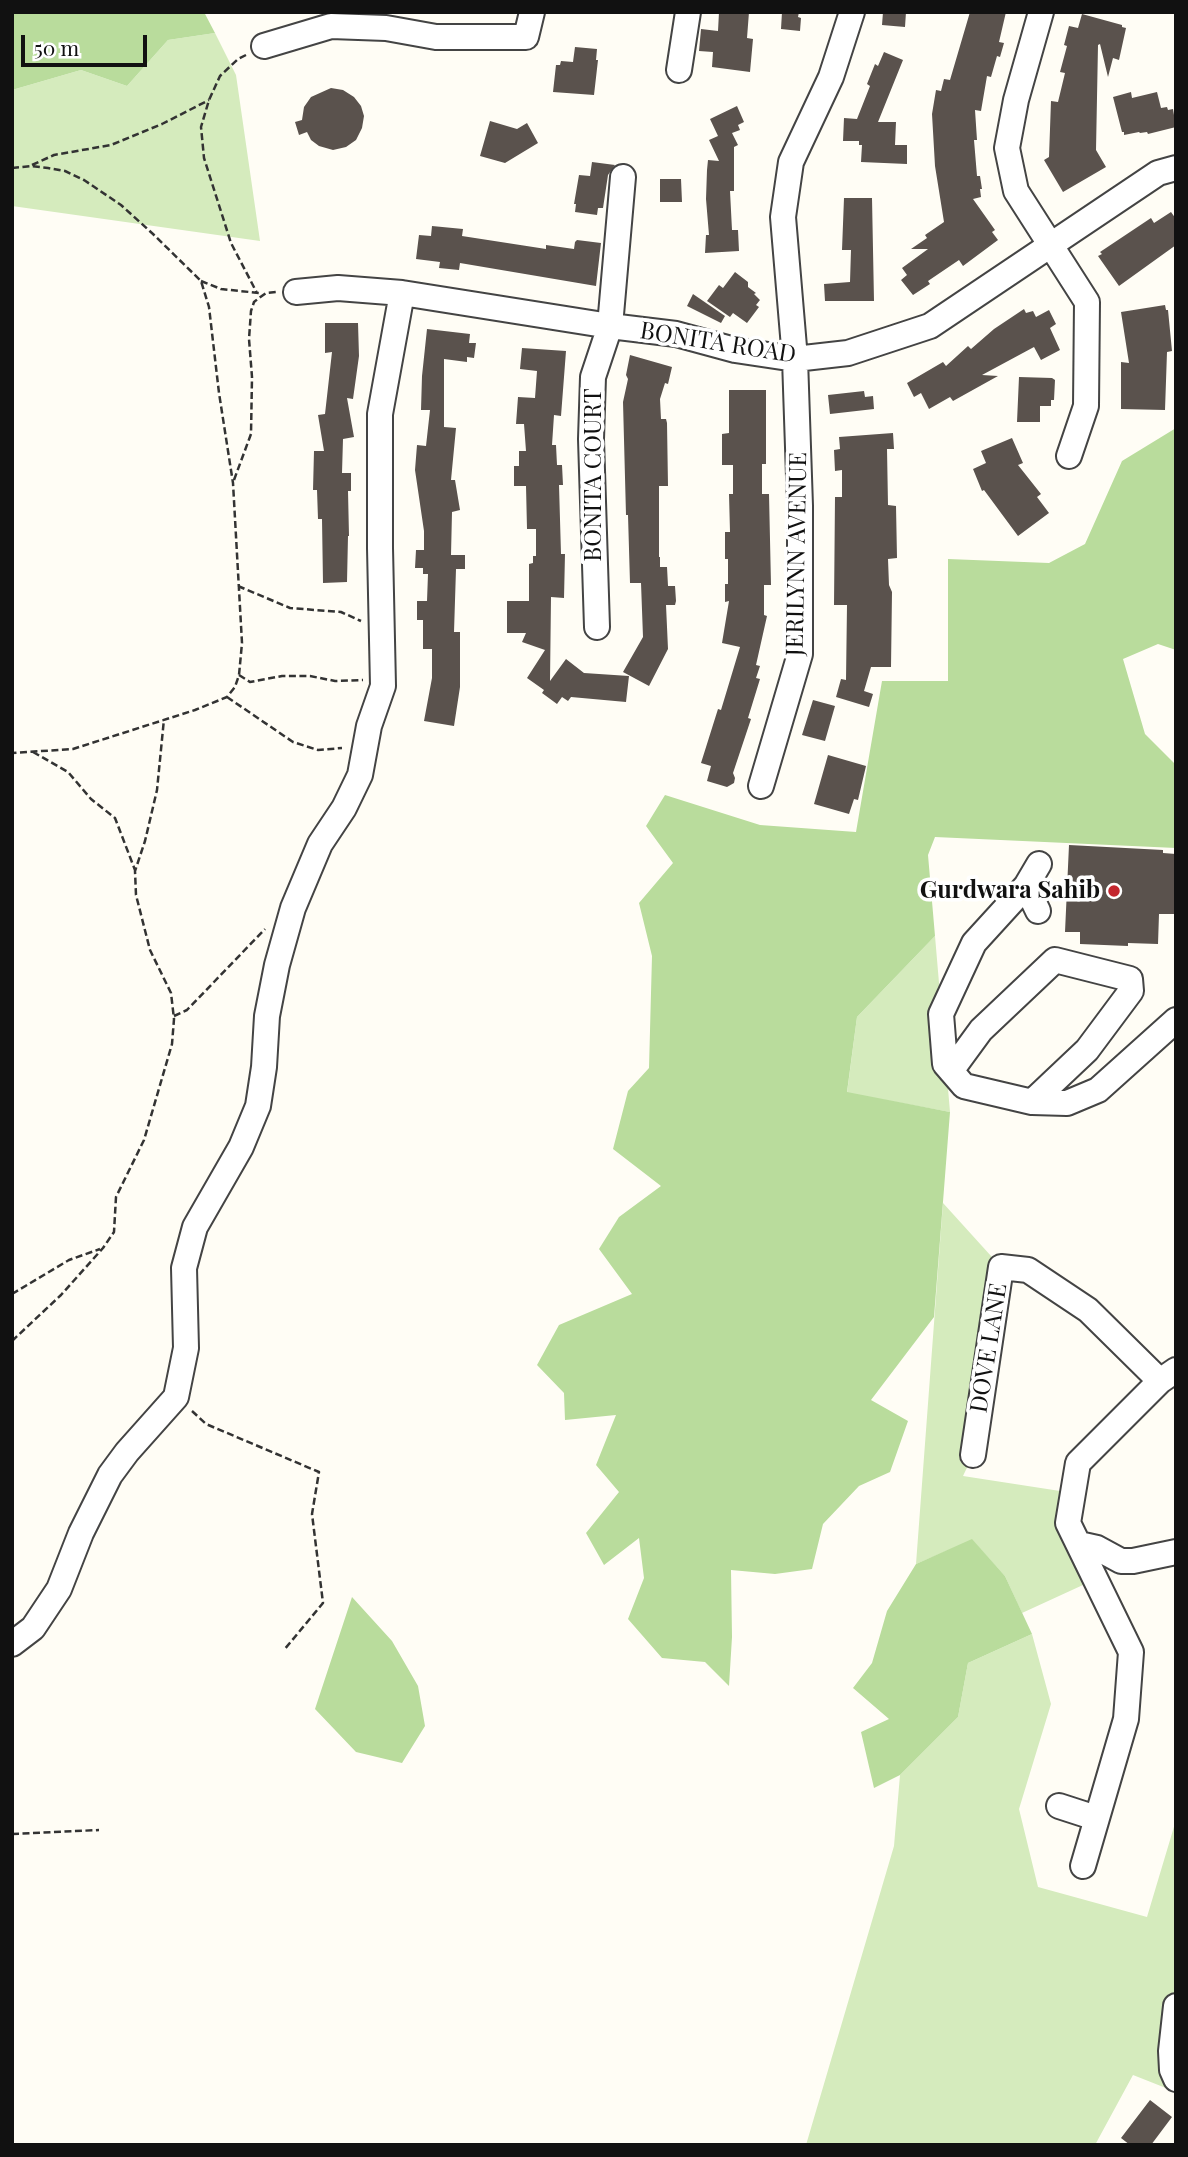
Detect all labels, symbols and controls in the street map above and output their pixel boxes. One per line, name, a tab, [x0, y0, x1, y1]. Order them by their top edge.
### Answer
scale bar	[24, 21, 150, 65]
text: 50 m	[34, 33, 79, 61]
street label: BONITA ROAD	[638, 316, 798, 370]
street label: BONITA COURT	[580, 388, 608, 562]
street label: JERILYNN AVENUE	[781, 452, 813, 656]
place label: Gurdwara Sahib	[920, 877, 1100, 905]
marker: Gurdwara Sahib	[1106, 883, 1122, 899]
street label: DOVE LANE	[965, 1281, 1013, 1415]

